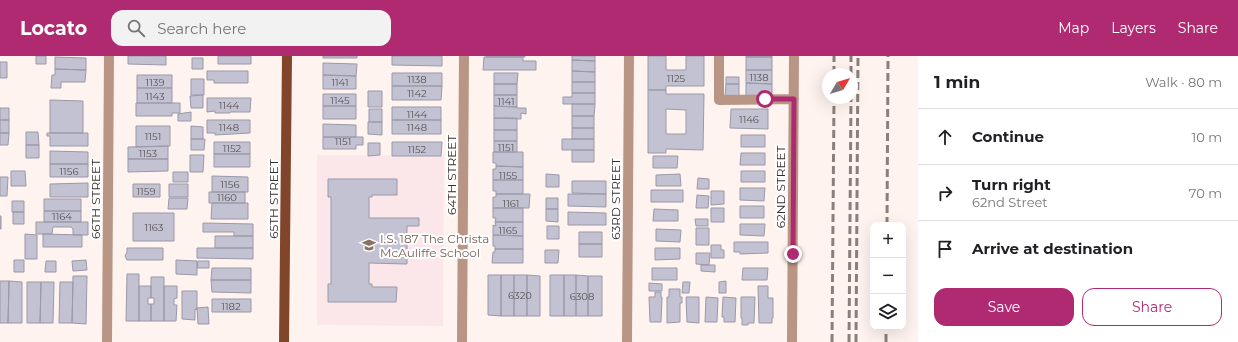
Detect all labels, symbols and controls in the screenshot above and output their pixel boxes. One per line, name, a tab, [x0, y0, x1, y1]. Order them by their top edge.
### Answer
search box	[111, 10, 391, 46]
text: Locato	[20, 17, 87, 40]
icon: search	[125, 17, 147, 39]
text: Search here	[157, 19, 246, 38]
text: Map	[1058, 19, 1089, 37]
text: Layers	[1111, 19, 1156, 37]
text: Share	[1178, 19, 1218, 37]
north arrow	[822, 68, 858, 104]
house number: 1138	[749, 71, 769, 84]
house number: 1125	[667, 72, 686, 85]
text: 1 min	[934, 72, 980, 92]
house number: 1138	[407, 73, 427, 86]
text: Walk · 80 m	[1145, 74, 1222, 90]
house number: 1139	[146, 76, 164, 89]
house number: 1141	[331, 76, 349, 89]
house number: 1142	[407, 87, 427, 100]
house number: 1143	[145, 90, 165, 103]
route start	[756, 90, 774, 108]
house number: 1145	[330, 94, 350, 107]
house number: 1141	[497, 95, 515, 108]
house number: 1144	[219, 99, 240, 112]
house number: 1144	[407, 108, 428, 121]
house number: 1146	[739, 113, 759, 126]
house number: 1148	[219, 121, 239, 134]
house number: 1148	[407, 121, 427, 134]
icon: ahead	[934, 126, 956, 148]
text: Continue	[972, 127, 1044, 146]
text: 10 m	[1192, 129, 1222, 145]
house number: 1151	[145, 130, 161, 143]
house number: 1151	[335, 135, 351, 148]
street label: 64TH STREET	[444, 135, 459, 215]
house number: 1151	[498, 141, 514, 154]
house number: 1152	[223, 142, 242, 155]
house number: 1152	[408, 143, 427, 156]
street label: 62ND STREET	[773, 146, 788, 228]
house number: 1153	[139, 147, 158, 160]
street label: 63RD STREET	[608, 158, 623, 240]
street label: 66TH STREET	[88, 159, 103, 239]
street label: 65TH STREET	[266, 159, 281, 239]
house number: 1156	[60, 165, 78, 178]
house number: 1155	[499, 169, 518, 182]
text: Turn right	[972, 175, 1051, 194]
house number: 1156	[221, 178, 239, 191]
icon: right	[934, 182, 956, 204]
house number: 1159	[137, 185, 155, 198]
text: 70 m	[1189, 185, 1222, 201]
house number: 1160	[217, 191, 237, 204]
text: 62nd Street	[972, 194, 1048, 210]
house number: 1161	[503, 197, 519, 210]
house number: 1164	[52, 210, 72, 223]
house number: 1163	[145, 221, 164, 234]
map controls	[870, 222, 906, 330]
button: +	[870, 222, 906, 258]
house number: 1165	[499, 224, 518, 237]
place label: I.S. 187 The Christa McAuliffe School	[380, 231, 489, 260]
school or university icon: I.S. 187 The Christa McAuliffe School	[361, 237, 377, 253]
icon: arrive	[934, 238, 956, 260]
text: Arrive at destination	[972, 239, 1133, 258]
route end	[784, 245, 802, 263]
button: −	[870, 258, 906, 294]
button: Save	[934, 288, 1074, 326]
button: Share	[1082, 288, 1222, 326]
house number: 6320	[508, 289, 532, 302]
house number: 6308	[570, 290, 594, 303]
button: layers	[870, 294, 906, 330]
house number: 1182	[221, 300, 241, 313]

